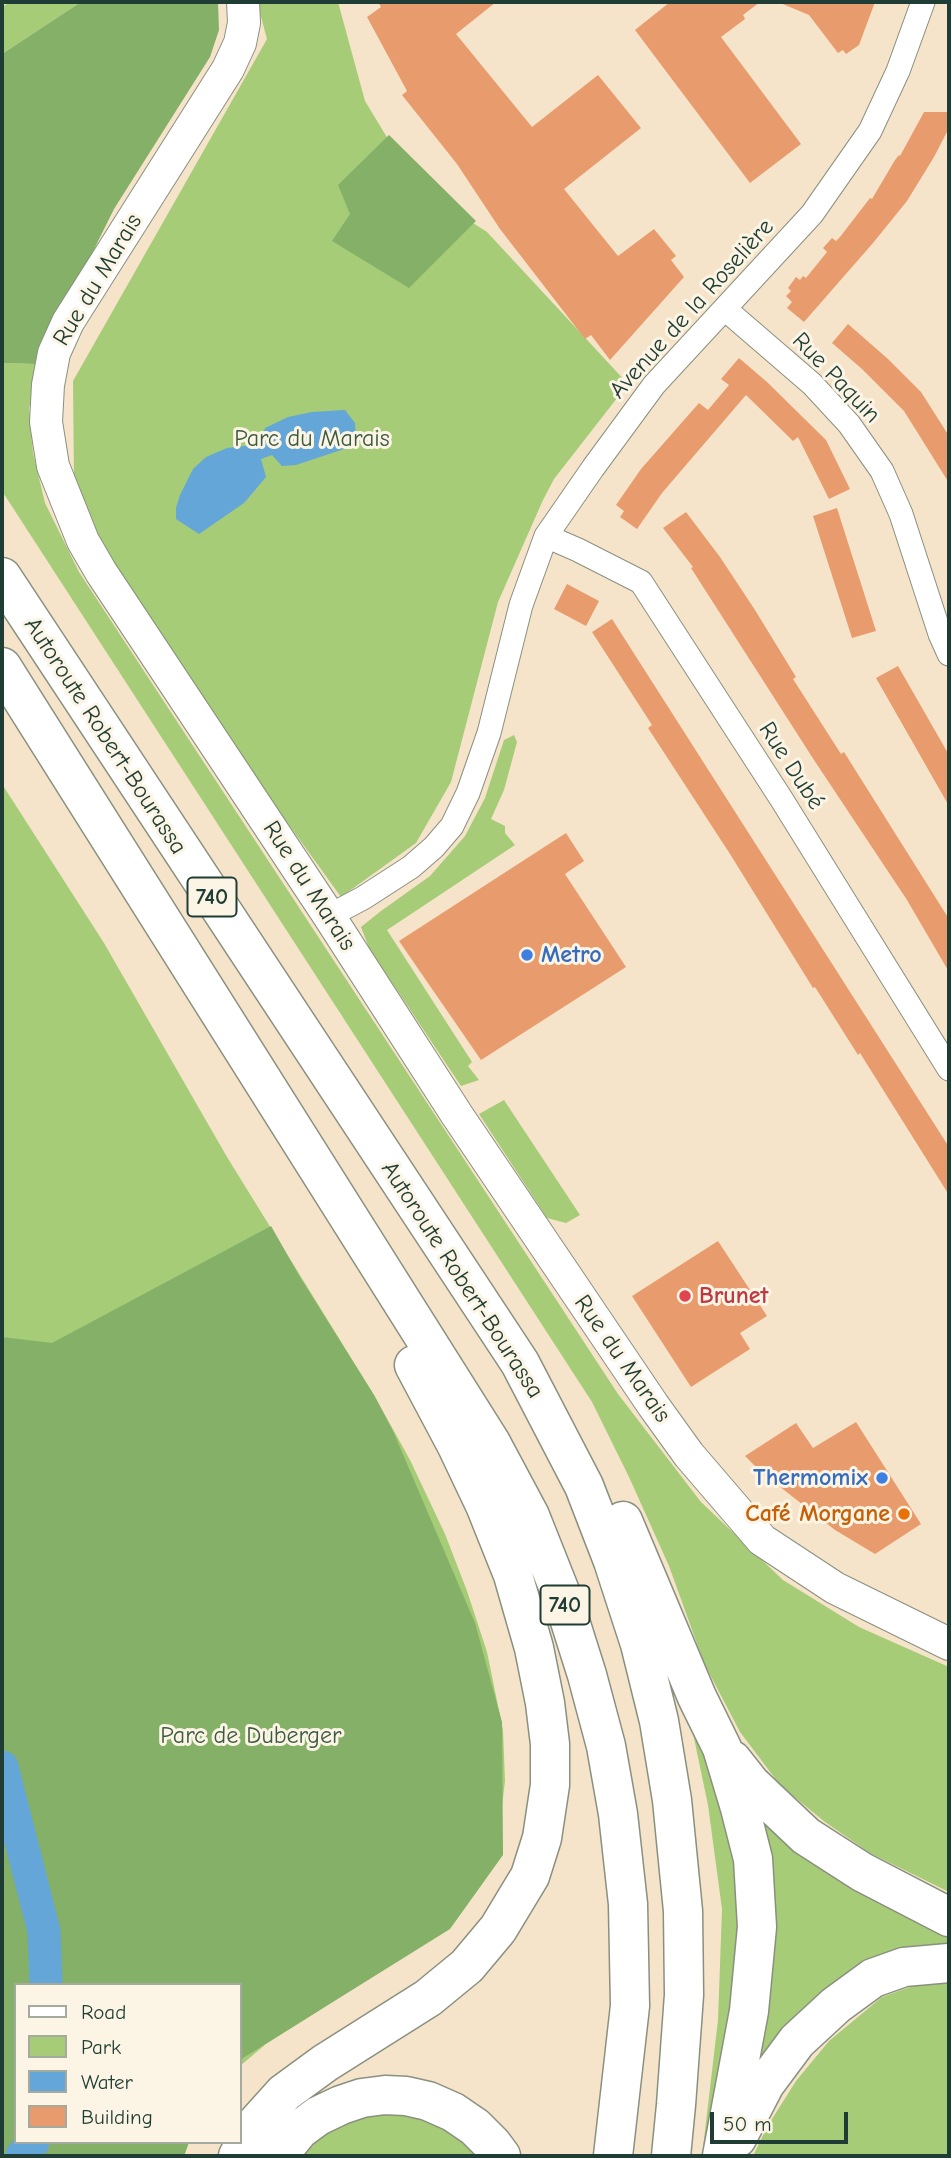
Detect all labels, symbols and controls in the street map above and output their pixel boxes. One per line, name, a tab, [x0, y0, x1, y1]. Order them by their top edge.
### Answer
street label: Rue du Marais	[47, 209, 149, 351]
street label: Avenue de la Roselière	[604, 213, 780, 405]
street label: Rue Paquin	[786, 327, 886, 429]
park label: Parc du Marais	[234, 425, 390, 453]
street label: Autoroute Robert-Bourassa	[18, 612, 192, 860]
street label: Rue Dubé	[752, 717, 830, 815]
street label: Rue du Marais	[256, 816, 362, 956]
road number: 740	[188, 877, 236, 916]
place label: Metro	[541, 941, 602, 969]
marker: Metro	[519, 947, 535, 963]
street label: Autoroute Robert-Bourassa	[375, 1156, 549, 1404]
place label: Brunet	[699, 1282, 768, 1310]
marker: Brunet	[677, 1288, 693, 1304]
street label: Rue du Marais	[567, 1290, 677, 1428]
place label: Thermomix	[753, 1464, 868, 1492]
marker: Thermomix	[874, 1470, 890, 1486]
place label: Café Morgane	[745, 1500, 890, 1528]
marker: Café Morgane	[896, 1506, 912, 1522]
road number: 740	[540, 1586, 590, 1624]
park label: Parc de Duberger	[160, 1722, 342, 1750]
legend	[14, 1983, 242, 2144]
text: Road	[81, 2000, 126, 2024]
text: Park	[81, 2035, 121, 2059]
text: Water	[81, 2070, 133, 2094]
scale bar	[713, 2098, 851, 2142]
text: Building	[81, 2105, 153, 2129]
text: 50 m	[723, 2112, 772, 2136]

